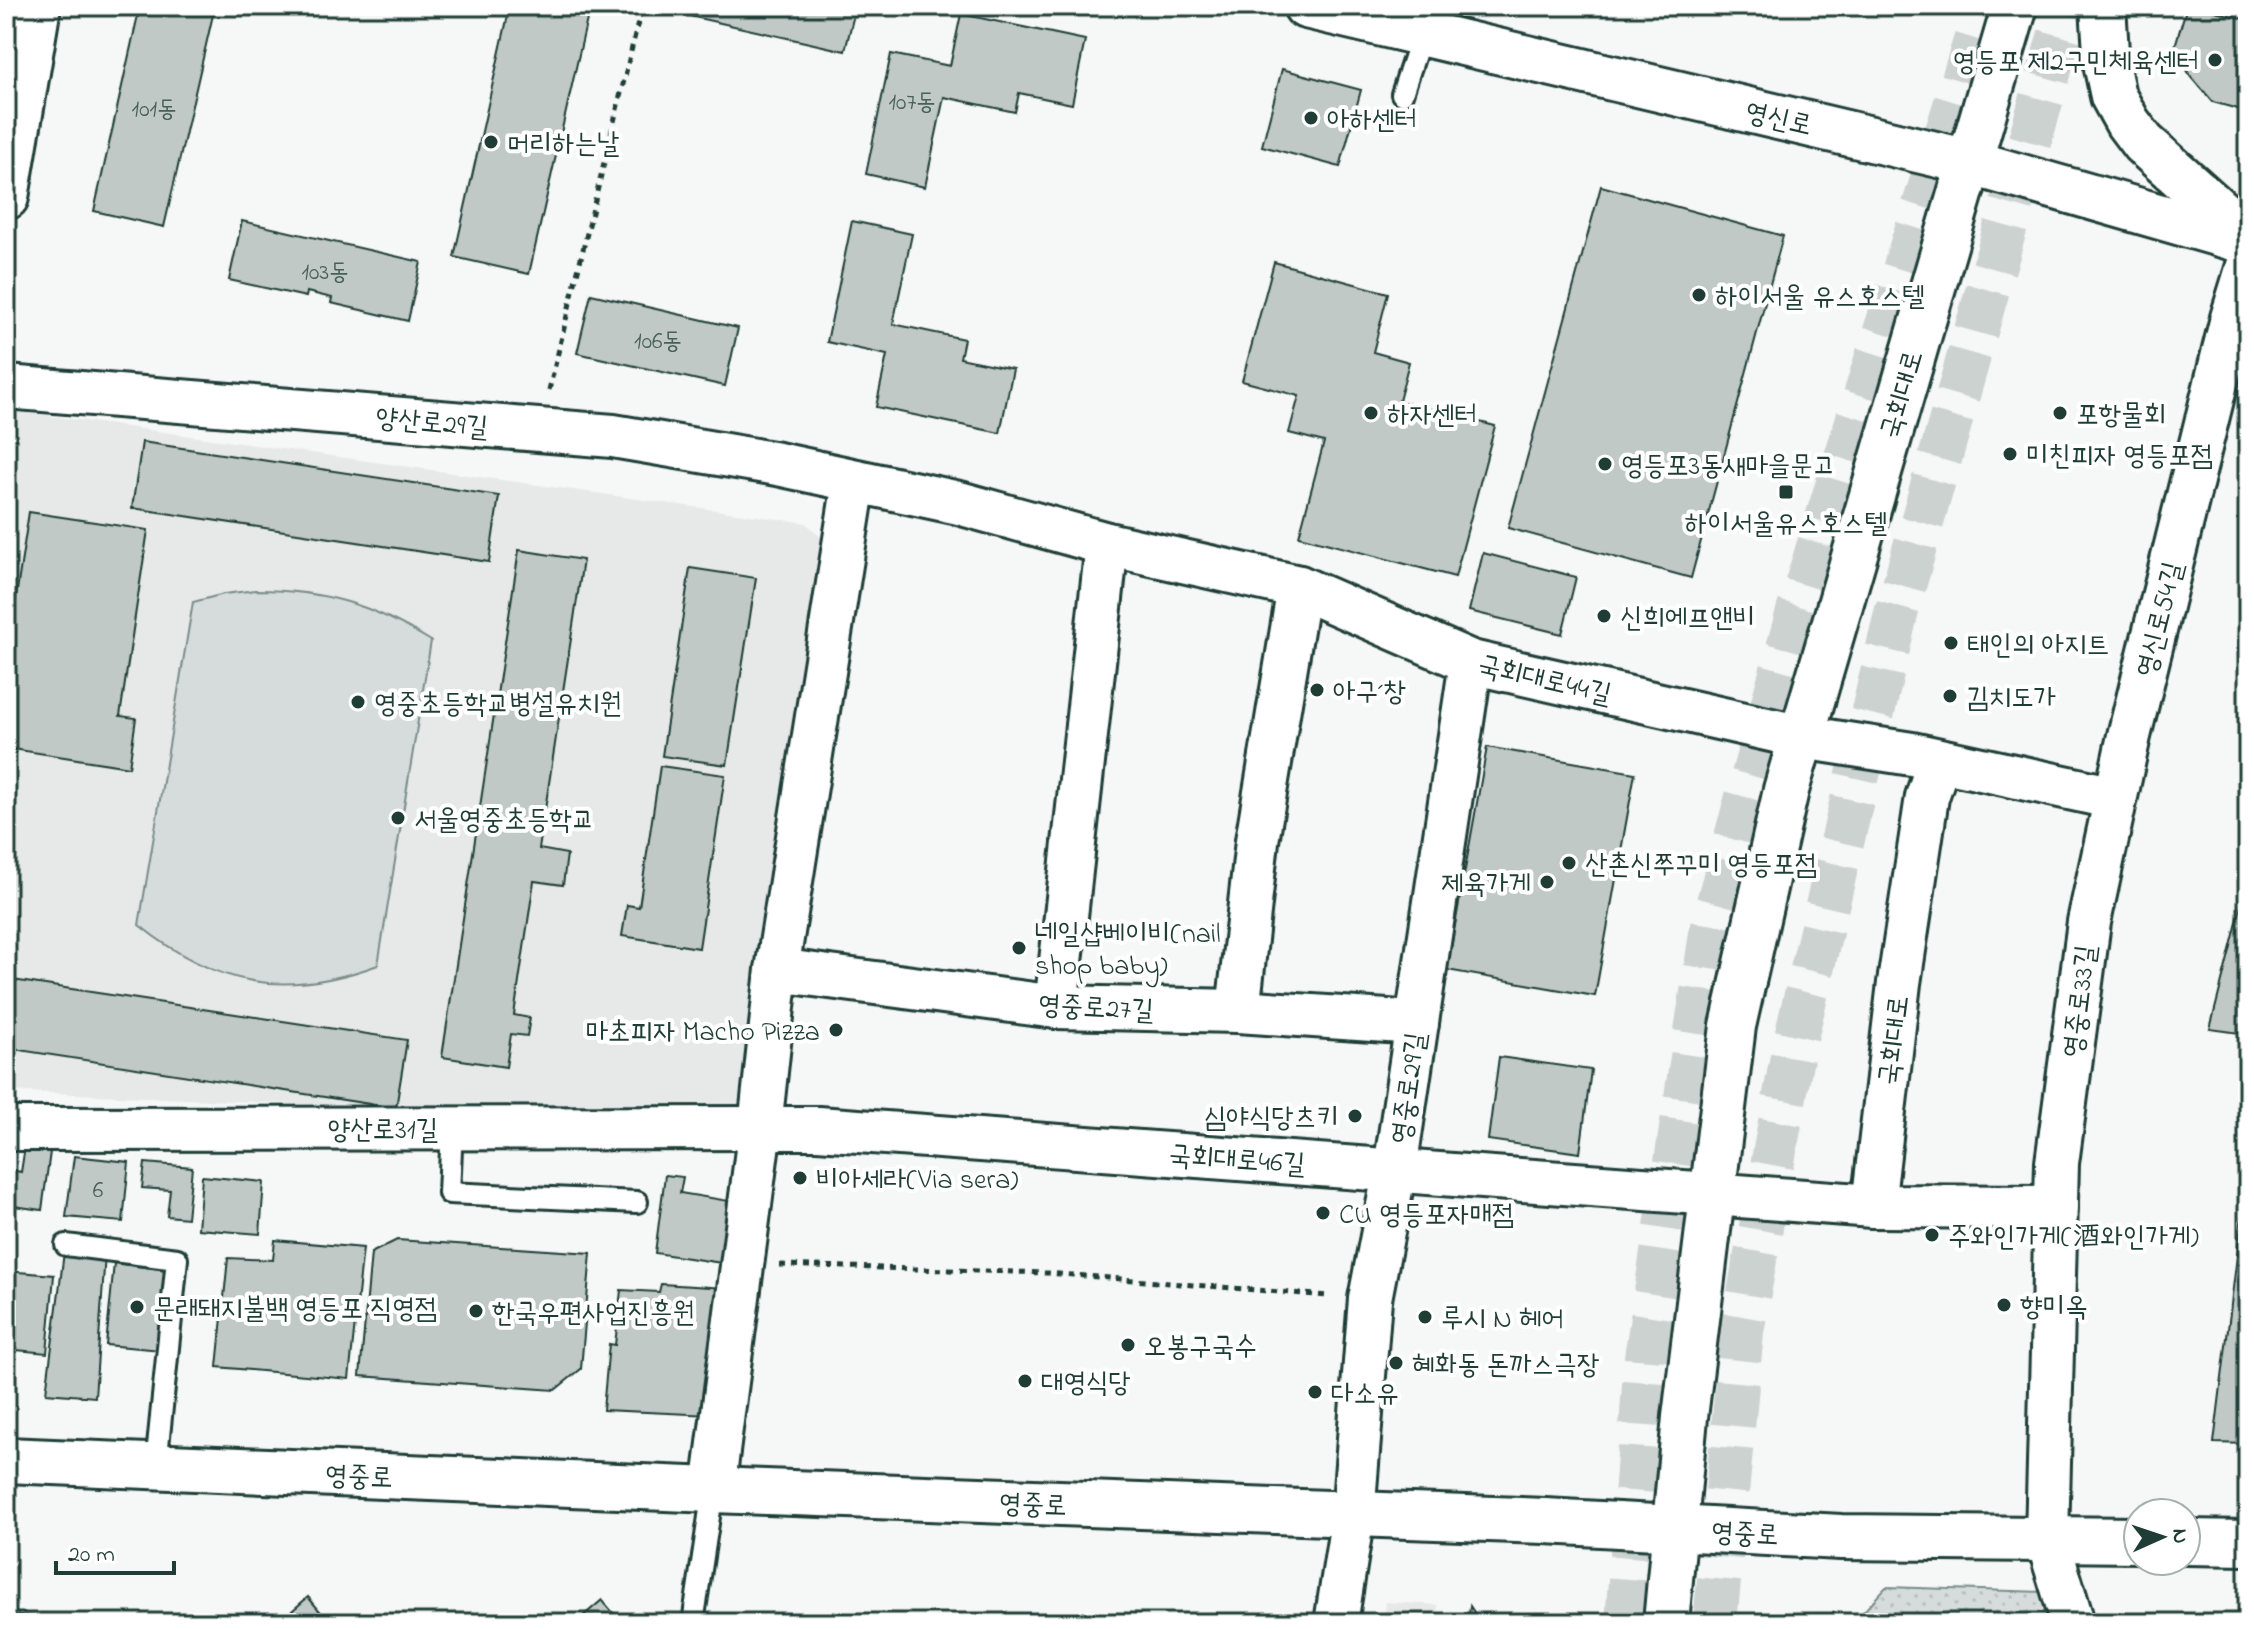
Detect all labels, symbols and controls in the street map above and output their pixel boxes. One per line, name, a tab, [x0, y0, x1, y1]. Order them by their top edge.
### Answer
place label: 영등포 제2구민체육센터	[1953, 43, 2199, 84]
marker: 영등포 제2구민체육센터	[2206, 51, 2224, 69]
house number: 107동	[888, 86, 936, 121]
house number: 101동	[132, 93, 176, 128]
street label: 영신로	[1741, 93, 1816, 148]
place label: 아하센터	[1327, 101, 1417, 142]
marker: 아하센터	[1302, 109, 1320, 127]
place label: 머리하는날	[507, 125, 620, 166]
marker: 머리하는날	[482, 133, 500, 151]
house number: 103동	[301, 256, 349, 291]
place label: 하이서울 유스호스텔	[1715, 278, 1925, 319]
marker: 하이서울 유스호스텔	[1690, 286, 1708, 304]
house number: 106동	[634, 325, 682, 360]
street label: 국회대로	[1871, 346, 1935, 444]
place label: 하자센터	[1387, 396, 1477, 437]
place label: 포항물회	[2076, 396, 2166, 437]
street label: 양산로29길	[374, 399, 490, 450]
marker: 하자센터	[1362, 404, 1380, 422]
marker: 포항물회	[2051, 404, 2069, 422]
place label: 미친피자 영등포점	[2026, 437, 2213, 478]
marker: 미친피자 영등포점	[2001, 445, 2019, 463]
place label: 영등포3동새마을문고	[1621, 447, 1835, 488]
marker: 영등포3동새마을문고	[1596, 455, 1614, 473]
marker: 하이서울유스호스텔	[1777, 483, 1795, 501]
place label: 하이서울유스호스텔	[1685, 505, 1887, 546]
street label: 영신로54길	[2127, 558, 2196, 682]
place label: 신희에프앤비	[1620, 599, 1755, 640]
marker: 신희에프앤비	[1595, 607, 1613, 625]
place label: 태인의 아지트	[1967, 626, 2109, 667]
marker: 태인의 아지트	[1942, 634, 1960, 652]
street label: 국회대로44길	[1473, 646, 1615, 717]
place label: 아구´창	[1333, 673, 1406, 714]
place label: 김치도가	[1966, 679, 2056, 720]
marker: 아구´창	[1308, 681, 1326, 699]
place label: 영중초등학교병설유치원	[374, 685, 622, 726]
marker: 김치도가	[1941, 687, 1959, 705]
marker: 영중초등학교병설유치원	[349, 693, 367, 711]
place label: 서울영중초등학교	[414, 801, 594, 842]
marker: 서울영중초등학교	[389, 809, 407, 827]
place label: 산촌신쭈꾸미 영등포점	[1585, 846, 1817, 887]
marker: 산촌신쭈꾸미 영등포점	[1560, 854, 1578, 872]
place label: 제육가게	[1441, 865, 1531, 906]
marker: 제육가게	[1538, 873, 1556, 891]
place label: 네일샵베이비(nail shop baby)	[1035, 915, 1221, 988]
marker: 네일샵베이비(nail shop baby)	[1010, 939, 1028, 957]
street label: 영중로33길	[2054, 943, 2109, 1060]
street label: 영중로27길	[1037, 986, 1155, 1033]
street label: 국회대로	[1870, 993, 1921, 1088]
place label: 마초피자 Macho Pizza	[585, 1013, 820, 1054]
marker: 마초피자 Macho Pizza	[827, 1021, 845, 1039]
street label: 영중로29길	[1382, 1030, 1439, 1147]
place label: 심야식당츠키	[1204, 1099, 1339, 1140]
marker: 심야식당츠키	[1346, 1107, 1364, 1125]
street label: 양산로31길	[328, 1111, 438, 1152]
street label: 국회대로46길	[1167, 1136, 1306, 1187]
place label: 비아세라(Via sera)	[816, 1161, 1018, 1202]
marker: 비아세라(Via sera)	[791, 1169, 809, 1187]
house number: 6	[93, 1174, 104, 1209]
place label: CU 영등포자매점	[1339, 1196, 1514, 1237]
marker: CU 영등포자매점	[1314, 1204, 1332, 1222]
place label: 주와인가게(酒와인가게)	[1948, 1218, 2199, 1259]
marker: 주와인가게(酒와인가게)	[1923, 1226, 1941, 1244]
place label: 향미옥	[2020, 1288, 2088, 1329]
place label: 문래돼지불백 영등포 직영점	[153, 1290, 437, 1331]
place label: 한국우편사업진흥원	[492, 1294, 695, 1335]
marker: 향미옥	[1995, 1296, 2013, 1314]
marker: 문래돼지불백 영등포 직영점	[128, 1298, 146, 1316]
place label: 루시 N 헤어	[1441, 1300, 1564, 1341]
marker: 한국우편사업진흥원	[467, 1302, 485, 1320]
marker: 루시 N 헤어	[1416, 1308, 1434, 1326]
place label: 오봉구국수	[1144, 1328, 1257, 1369]
marker: 오봉구국수	[1119, 1336, 1137, 1354]
place label: 혜화동 돈까스극장	[1412, 1346, 1600, 1387]
marker: 혜화동 돈까스극장	[1387, 1354, 1405, 1372]
place label: 대영식당	[1041, 1364, 1131, 1405]
marker: 대영식당	[1016, 1372, 1034, 1390]
place label: 다소유	[1331, 1375, 1399, 1416]
marker: 다소유	[1306, 1383, 1324, 1401]
street label: 영중로	[324, 1457, 393, 1500]
street label: 영중로	[998, 1485, 1067, 1528]
north arrow	[2122, 1497, 2202, 1577]
street label: 영중로	[1710, 1513, 1780, 1558]
scale bar	[56, 1525, 174, 1575]
text: N	[2163, 1528, 2195, 1544]
text: 20 m	[68, 1538, 115, 1573]

